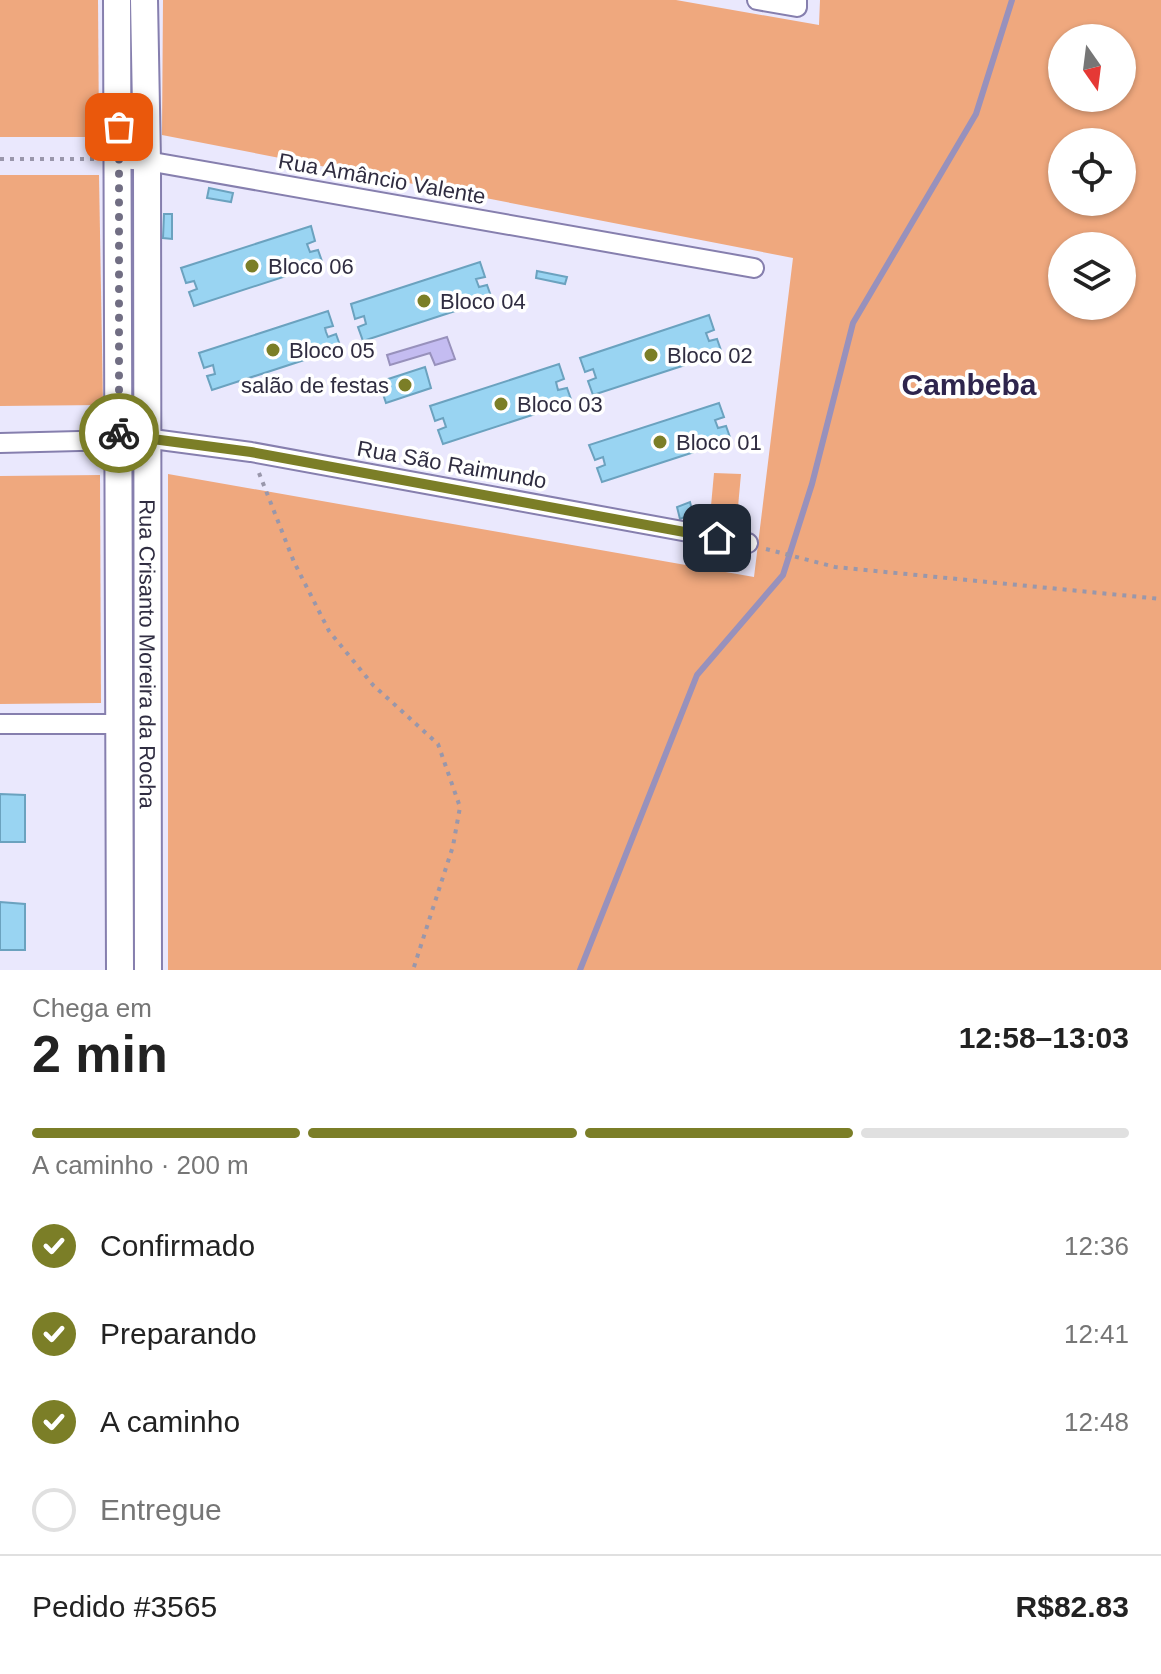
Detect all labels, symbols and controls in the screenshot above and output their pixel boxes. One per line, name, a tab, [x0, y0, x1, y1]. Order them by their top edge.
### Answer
north arrow	[1048, 24, 1136, 112]
map controls	[1048, 24, 1136, 320]
pin	[85, 93, 153, 161]
icon: bag	[97, 105, 141, 149]
button: locate	[1048, 128, 1136, 216]
street label: Rua Amâncio Valente	[276, 148, 487, 209]
button: layers	[1048, 232, 1136, 320]
place label: Bloco 06	[268, 254, 354, 279]
marker: Bloco 06	[243, 257, 261, 275]
place label: Bloco 04	[440, 289, 526, 314]
marker: Bloco 04	[415, 292, 433, 310]
place label: Bloco 05	[289, 338, 375, 363]
marker: Bloco 05	[264, 341, 282, 359]
place label: Bloco 02	[667, 343, 753, 368]
marker: Bloco 02	[642, 346, 660, 364]
district label: Cambeba	[901, 368, 1037, 401]
place label: salão de festas	[241, 373, 389, 398]
marker: salão de festas	[396, 376, 414, 394]
place label: Bloco 03	[517, 392, 603, 417]
courier	[79, 393, 159, 473]
marker: Bloco 03	[492, 395, 510, 413]
icon: bike	[97, 411, 141, 455]
place label: Bloco 01	[676, 430, 762, 455]
marker: Bloco 01	[651, 433, 669, 451]
street label: Rua São Raimundo	[355, 436, 549, 493]
street label: Rua Crisanto Moreira da Rocha	[134, 499, 160, 810]
pin	[683, 504, 751, 572]
icon: home	[695, 516, 739, 560]
text: Chega em	[32, 993, 152, 1023]
text: 12:58–13:03	[959, 1021, 1129, 1054]
text: 2 min	[32, 1025, 168, 1083]
text: A caminho · 200 m	[32, 1150, 249, 1180]
icon: check	[32, 1224, 76, 1268]
text: Confirmado	[100, 1229, 255, 1262]
text: 12:36	[1064, 1231, 1129, 1261]
icon: check	[32, 1312, 76, 1356]
text: Preparando	[100, 1317, 257, 1350]
text: 12:41	[1064, 1319, 1129, 1349]
icon: check	[32, 1400, 76, 1444]
text: A caminho	[100, 1405, 240, 1438]
text: 12:48	[1064, 1407, 1129, 1437]
text: Entregue	[100, 1493, 222, 1526]
text: Pedido #3565	[32, 1590, 217, 1623]
text: R$82.83	[1016, 1590, 1129, 1623]

